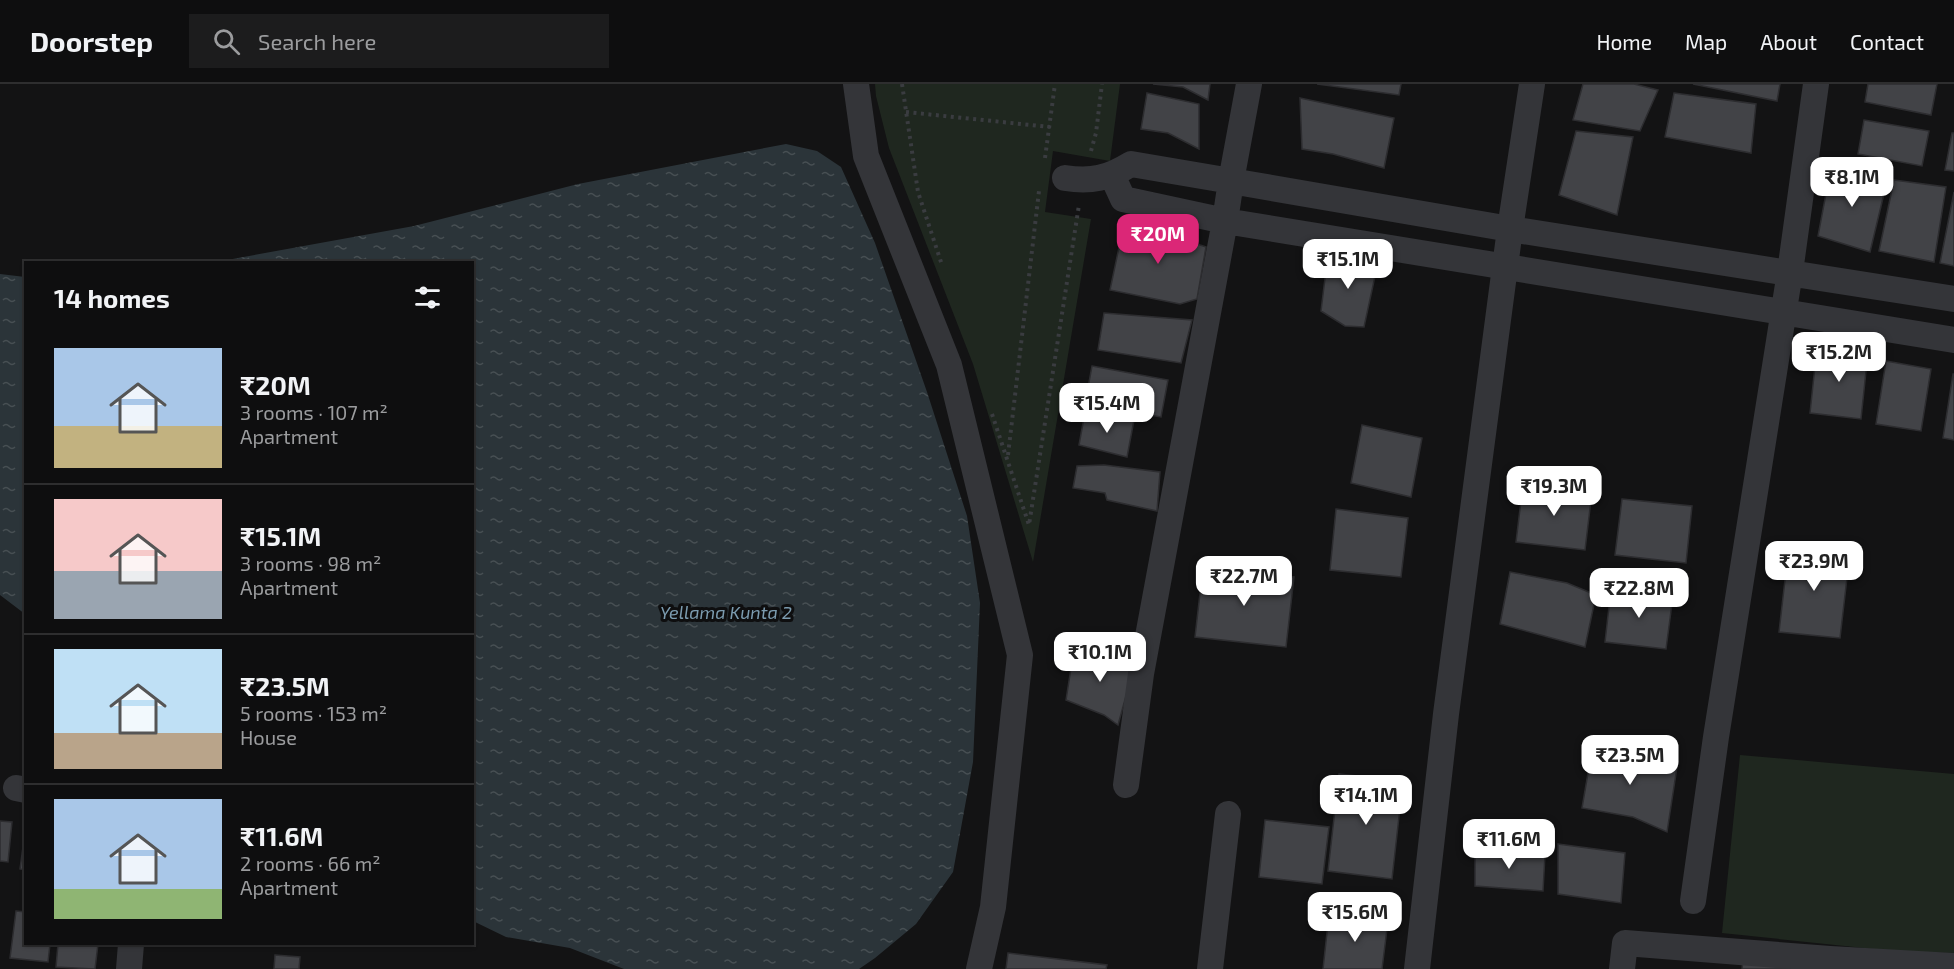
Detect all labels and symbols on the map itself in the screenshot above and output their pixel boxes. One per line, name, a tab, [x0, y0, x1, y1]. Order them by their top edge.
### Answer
pin: ₹8.1M	[1810, 157, 1894, 208]
pin: ₹20M	[1122, 214, 1194, 265]
pin: ₹15.1M	[1299, 239, 1397, 290]
pin: ₹15.2M	[1790, 332, 1888, 383]
pin: ₹15.4M	[1058, 383, 1156, 434]
pin: ₹19.3M	[1505, 466, 1603, 517]
pin: ₹23.9M	[1765, 541, 1863, 592]
pin: ₹22.7M	[1195, 556, 1293, 607]
pin: ₹22.8M	[1590, 568, 1688, 619]
water label: Yellama Kunta 2	[660, 601, 792, 623]
pin: ₹10.1M	[1051, 632, 1149, 683]
pin: ₹23.5M	[1581, 735, 1679, 786]
pin: ₹14.1M	[1317, 775, 1415, 826]
pin: ₹11.6M	[1460, 819, 1558, 870]
pin: ₹15.6M	[1306, 892, 1404, 943]

